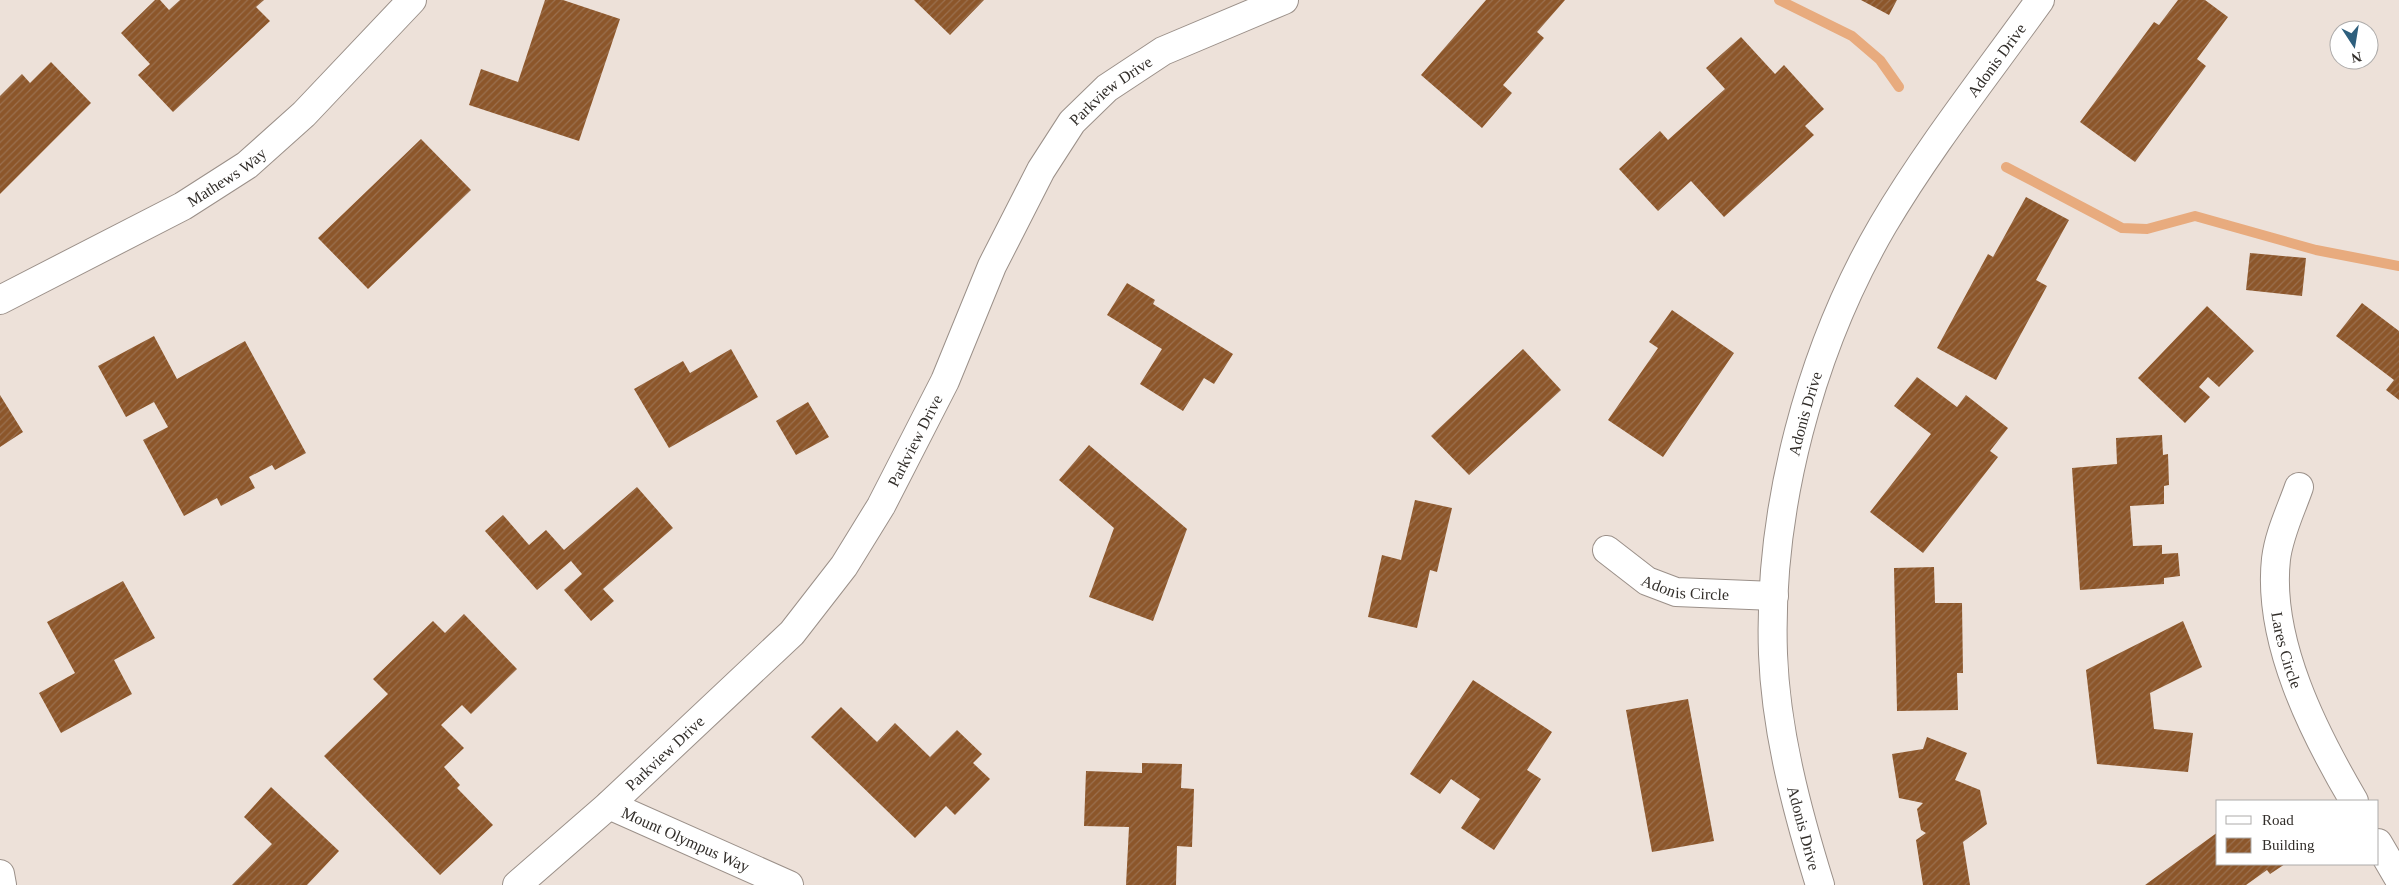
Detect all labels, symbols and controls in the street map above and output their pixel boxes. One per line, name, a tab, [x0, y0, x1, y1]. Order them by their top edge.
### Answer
street label: Adonis Drive	[1964, 20, 2029, 100]
north arrow	[2329, 20, 2379, 70]
text: N	[2350, 49, 2363, 66]
street label: Parkview Drive	[1066, 53, 1155, 129]
street label: Mathews Way	[184, 144, 270, 210]
street label: Adonis Drive	[1785, 369, 1825, 457]
street label: Parkview Drive	[884, 392, 946, 489]
street label: Adonis Circle	[1639, 572, 1729, 603]
street label: Lares Circle	[2268, 611, 2305, 691]
street label: Parkview Drive	[622, 713, 707, 794]
street label: Adonis Drive	[1784, 784, 1823, 872]
legend	[2216, 800, 2379, 865]
street label: Mount Olympus Way	[619, 804, 752, 876]
text: Road	[2262, 812, 2294, 828]
text: Building	[2262, 837, 2315, 853]

